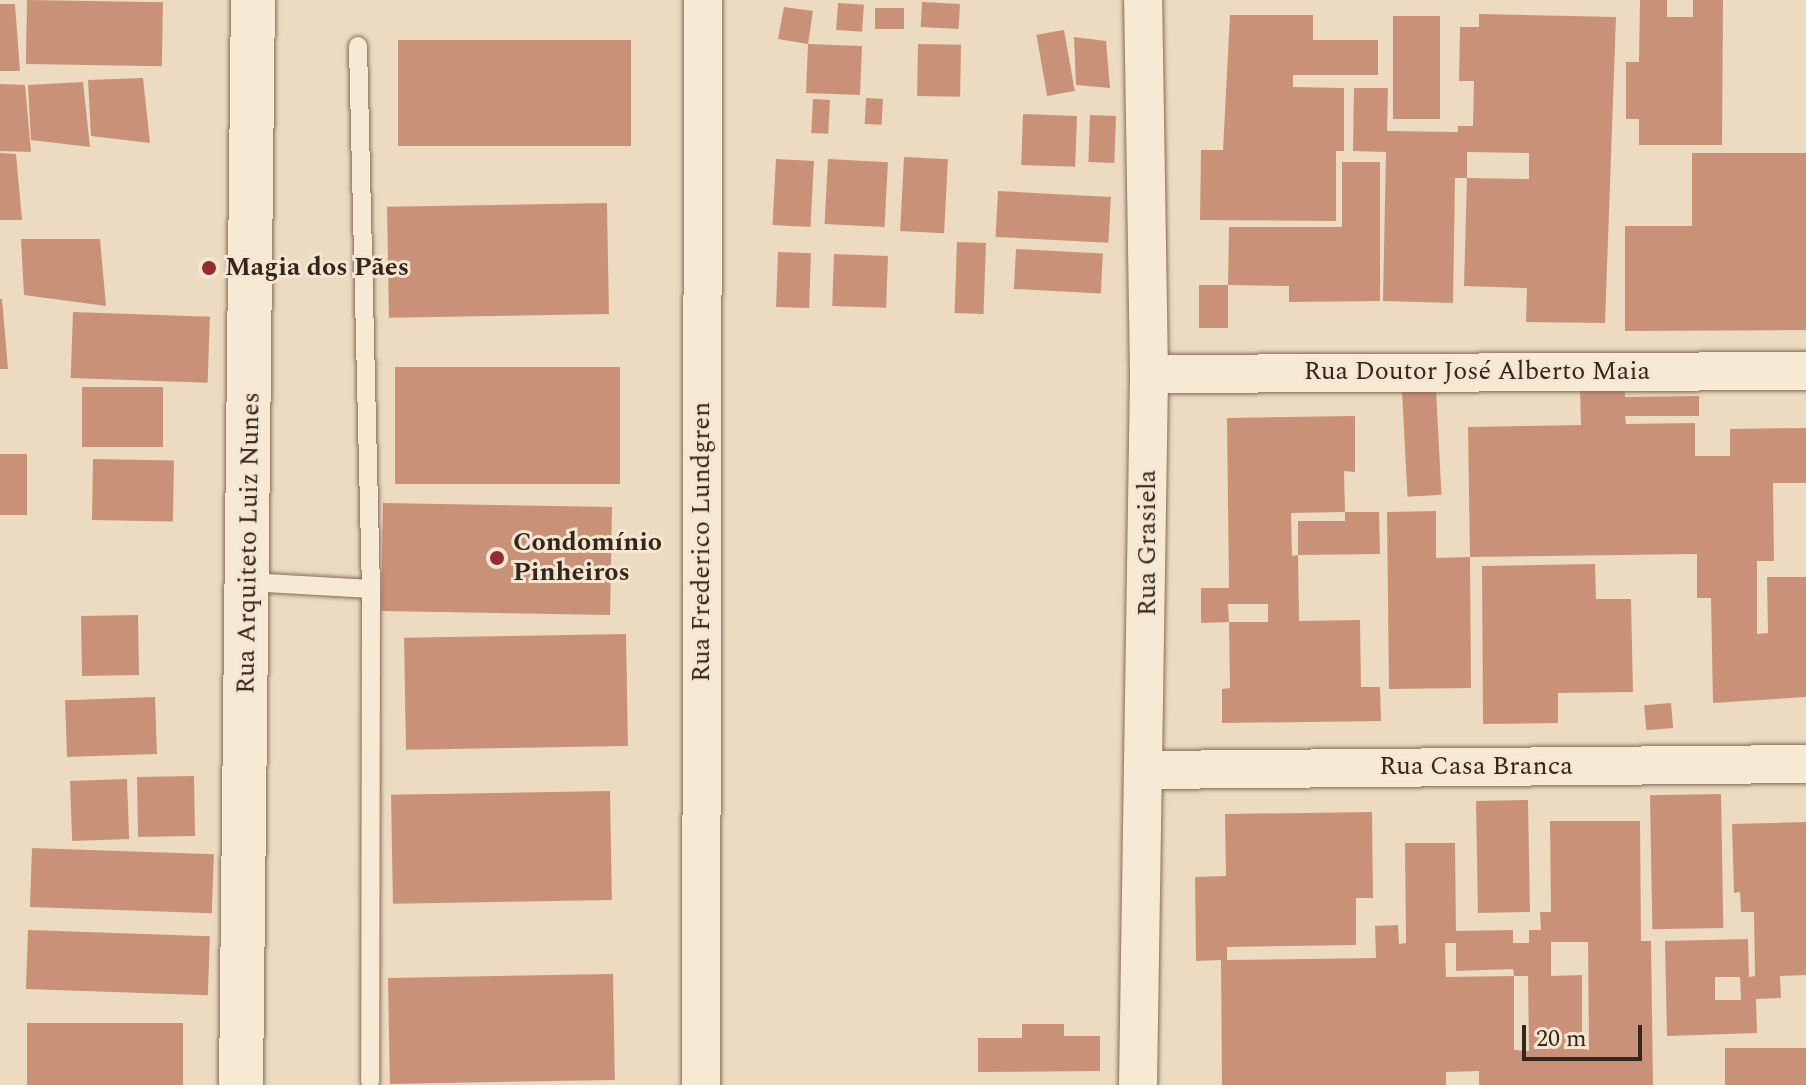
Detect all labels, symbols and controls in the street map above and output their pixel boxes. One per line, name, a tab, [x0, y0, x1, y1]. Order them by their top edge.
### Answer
place label: Magia dos Pães	[225, 252, 409, 284]
marker: Magia dos Pães	[200, 259, 218, 277]
street label: Rua Doutor José Alberto Maia	[1304, 356, 1650, 388]
street label: Rua Arquiteto Luiz Nunes	[231, 392, 267, 694]
street label: Rua Frederico Lundgren	[686, 402, 718, 682]
street label: Rua Grasiela	[1132, 470, 1164, 616]
place label: Condomínio Pinheiros	[513, 527, 662, 588]
marker: Condomínio Pinheiros	[488, 549, 506, 567]
street label: Rua Casa Branca	[1379, 751, 1573, 783]
scale bar	[1526, 1009, 1646, 1059]
text: 20 m	[1536, 1021, 1587, 1057]

